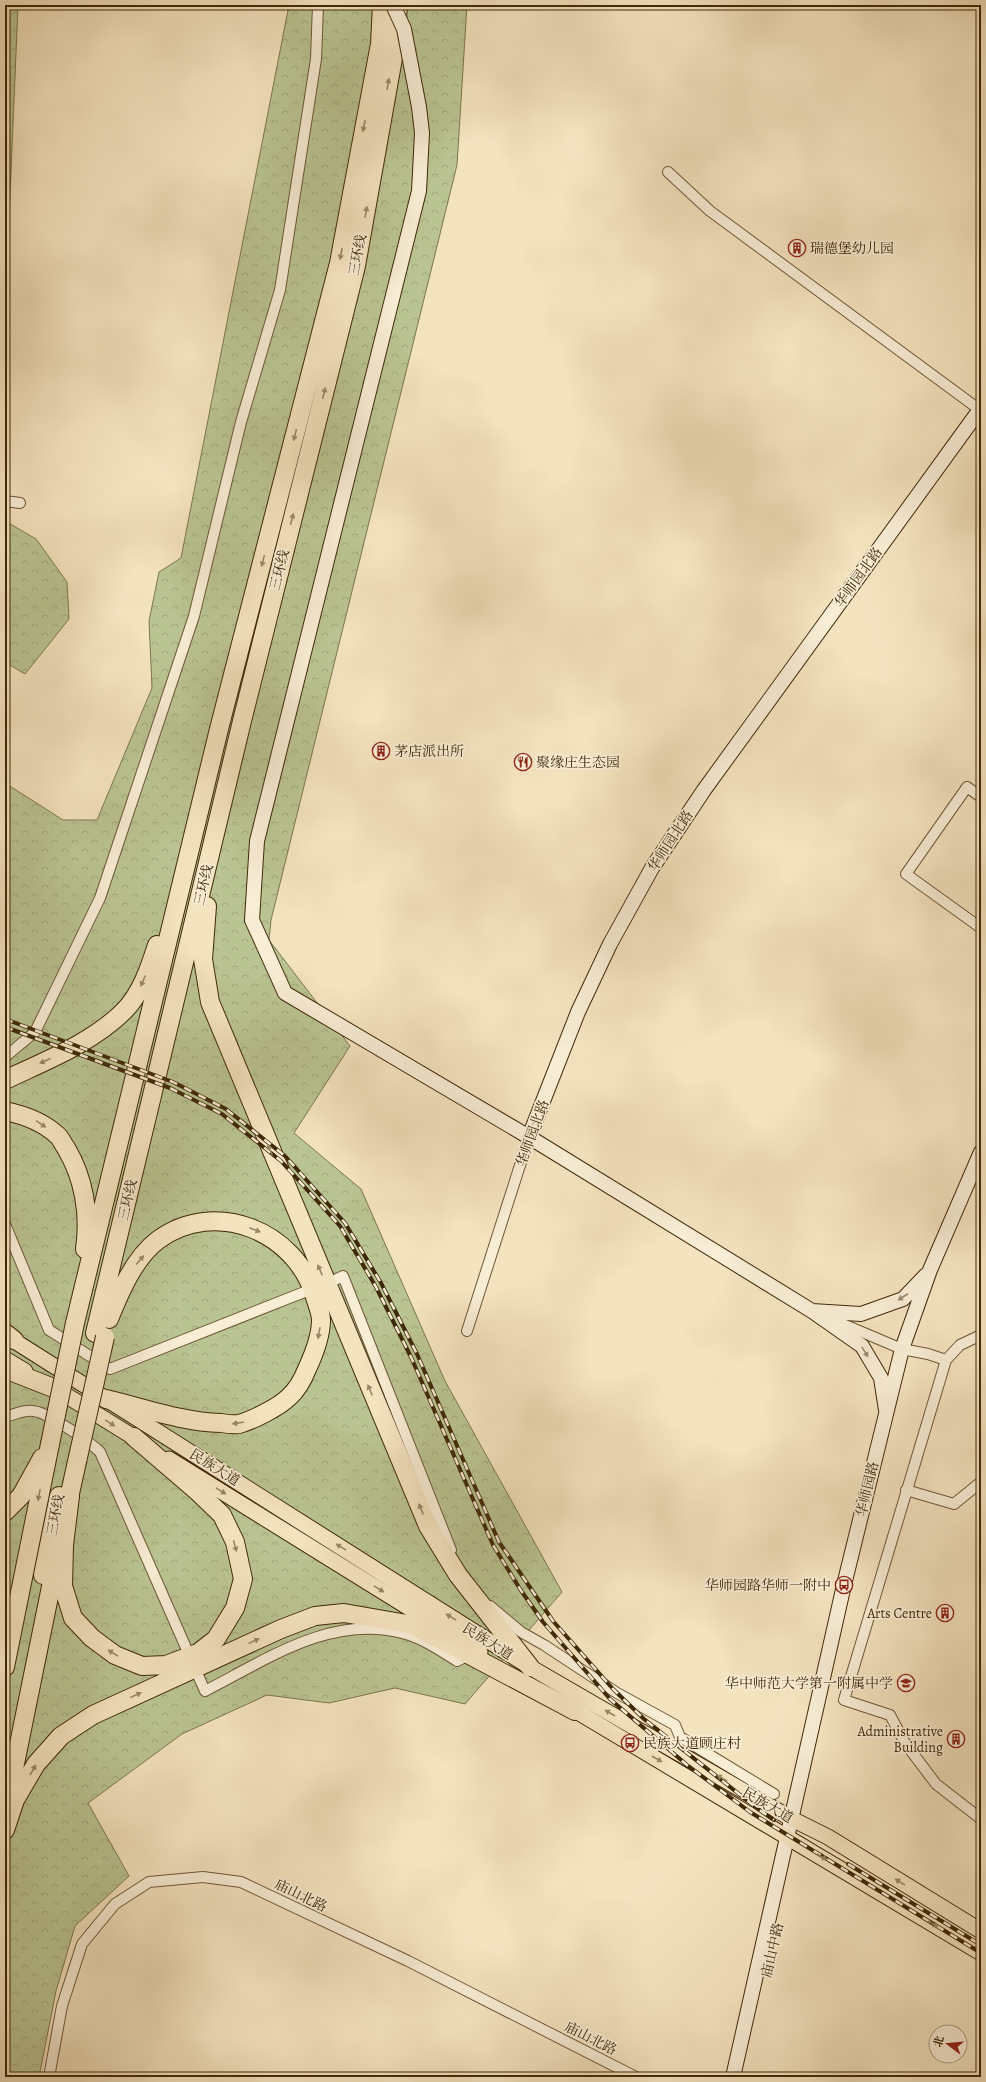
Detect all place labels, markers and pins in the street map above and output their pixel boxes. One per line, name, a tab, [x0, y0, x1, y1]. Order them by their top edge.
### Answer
building icon: 瑞德堡幼儿园	[787, 238, 807, 258]
place label: 瑞德堡幼儿园	[810, 239, 894, 258]
building icon: 茅店派出所	[371, 741, 391, 761]
place label: 茅店派出所	[394, 742, 464, 761]
restaurant icon: 聚缘庄生态园	[513, 752, 533, 772]
place label: 聚缘庄生态园	[536, 753, 620, 772]
bus stop icon: 华师园路华师一附中	[834, 1575, 854, 1595]
place label: 华师园路华师一附中	[705, 1576, 831, 1595]
building icon: Arts Centre	[935, 1603, 955, 1623]
place label: Arts Centre	[866, 1604, 932, 1623]
school or university icon: 华中师范大学第一附属中学	[896, 1673, 916, 1693]
place label: 华中师范大学第一附属中学	[725, 1674, 893, 1693]
place label: Administrative Building	[856, 1722, 943, 1757]
building icon: Administrative Building	[946, 1729, 966, 1749]
bus stop icon: 民族大道顾庄村	[620, 1733, 640, 1753]
place label: 民族大道顾庄村	[643, 1734, 741, 1753]

